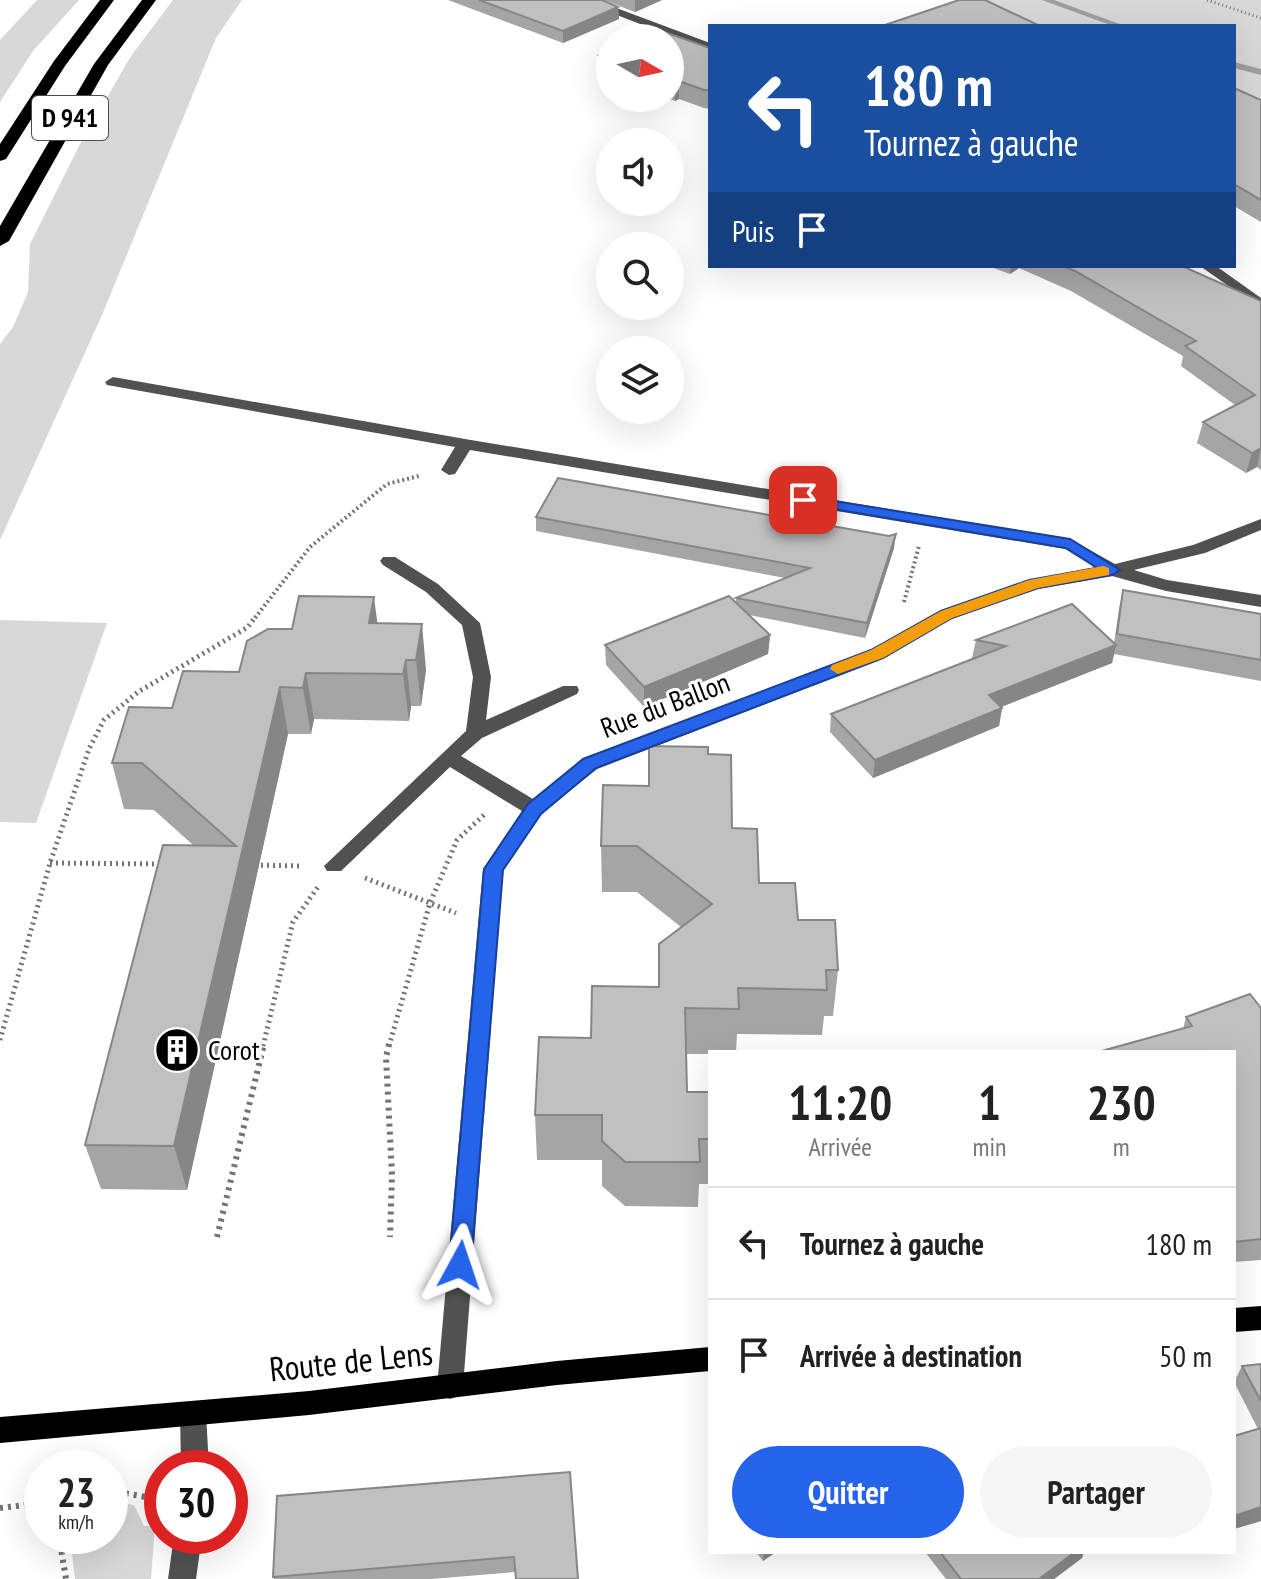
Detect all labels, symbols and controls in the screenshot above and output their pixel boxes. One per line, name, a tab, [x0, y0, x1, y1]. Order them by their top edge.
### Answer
north arrow	[596, 24, 684, 112]
map controls	[596, 24, 684, 424]
text: 180 m	[864, 49, 993, 121]
icon: left	[732, 56, 836, 160]
road number: D 941	[32, 96, 108, 140]
text: Tournez à gauche	[864, 119, 1079, 166]
button: sound	[596, 128, 684, 216]
icon: arrive	[790, 208, 834, 252]
text: Puis	[732, 211, 774, 250]
button: search	[596, 232, 684, 320]
button: layers	[596, 336, 684, 424]
pin	[769, 466, 837, 534]
icon: arrive	[781, 478, 825, 522]
street label: Rue du Ballon	[595, 663, 735, 746]
building icon: Corot	[153, 1026, 201, 1074]
place label: Corot	[208, 1031, 260, 1068]
text: 11:20	[788, 1071, 892, 1133]
text: 1	[978, 1071, 1001, 1133]
text: 230	[1087, 1071, 1156, 1133]
text: Arrivée	[808, 1130, 872, 1163]
text: min	[972, 1130, 1006, 1163]
text: m	[1113, 1130, 1130, 1163]
icon: left	[732, 1221, 776, 1265]
position arrow	[418, 1223, 502, 1307]
text: Tournez à gauche	[800, 1224, 984, 1263]
text: 180 m	[1146, 1224, 1212, 1263]
street label: Route de Lens	[267, 1330, 435, 1390]
icon: arrive	[732, 1333, 776, 1377]
text: Arrivée à destination	[800, 1336, 1022, 1375]
text: 50 m	[1159, 1336, 1212, 1375]
button: Quitter	[732, 1446, 964, 1538]
button: Partager	[980, 1446, 1212, 1538]
speed limit sign: 30	[144, 1450, 248, 1554]
text: 23	[57, 1466, 95, 1518]
text: km/h	[58, 1509, 94, 1535]

